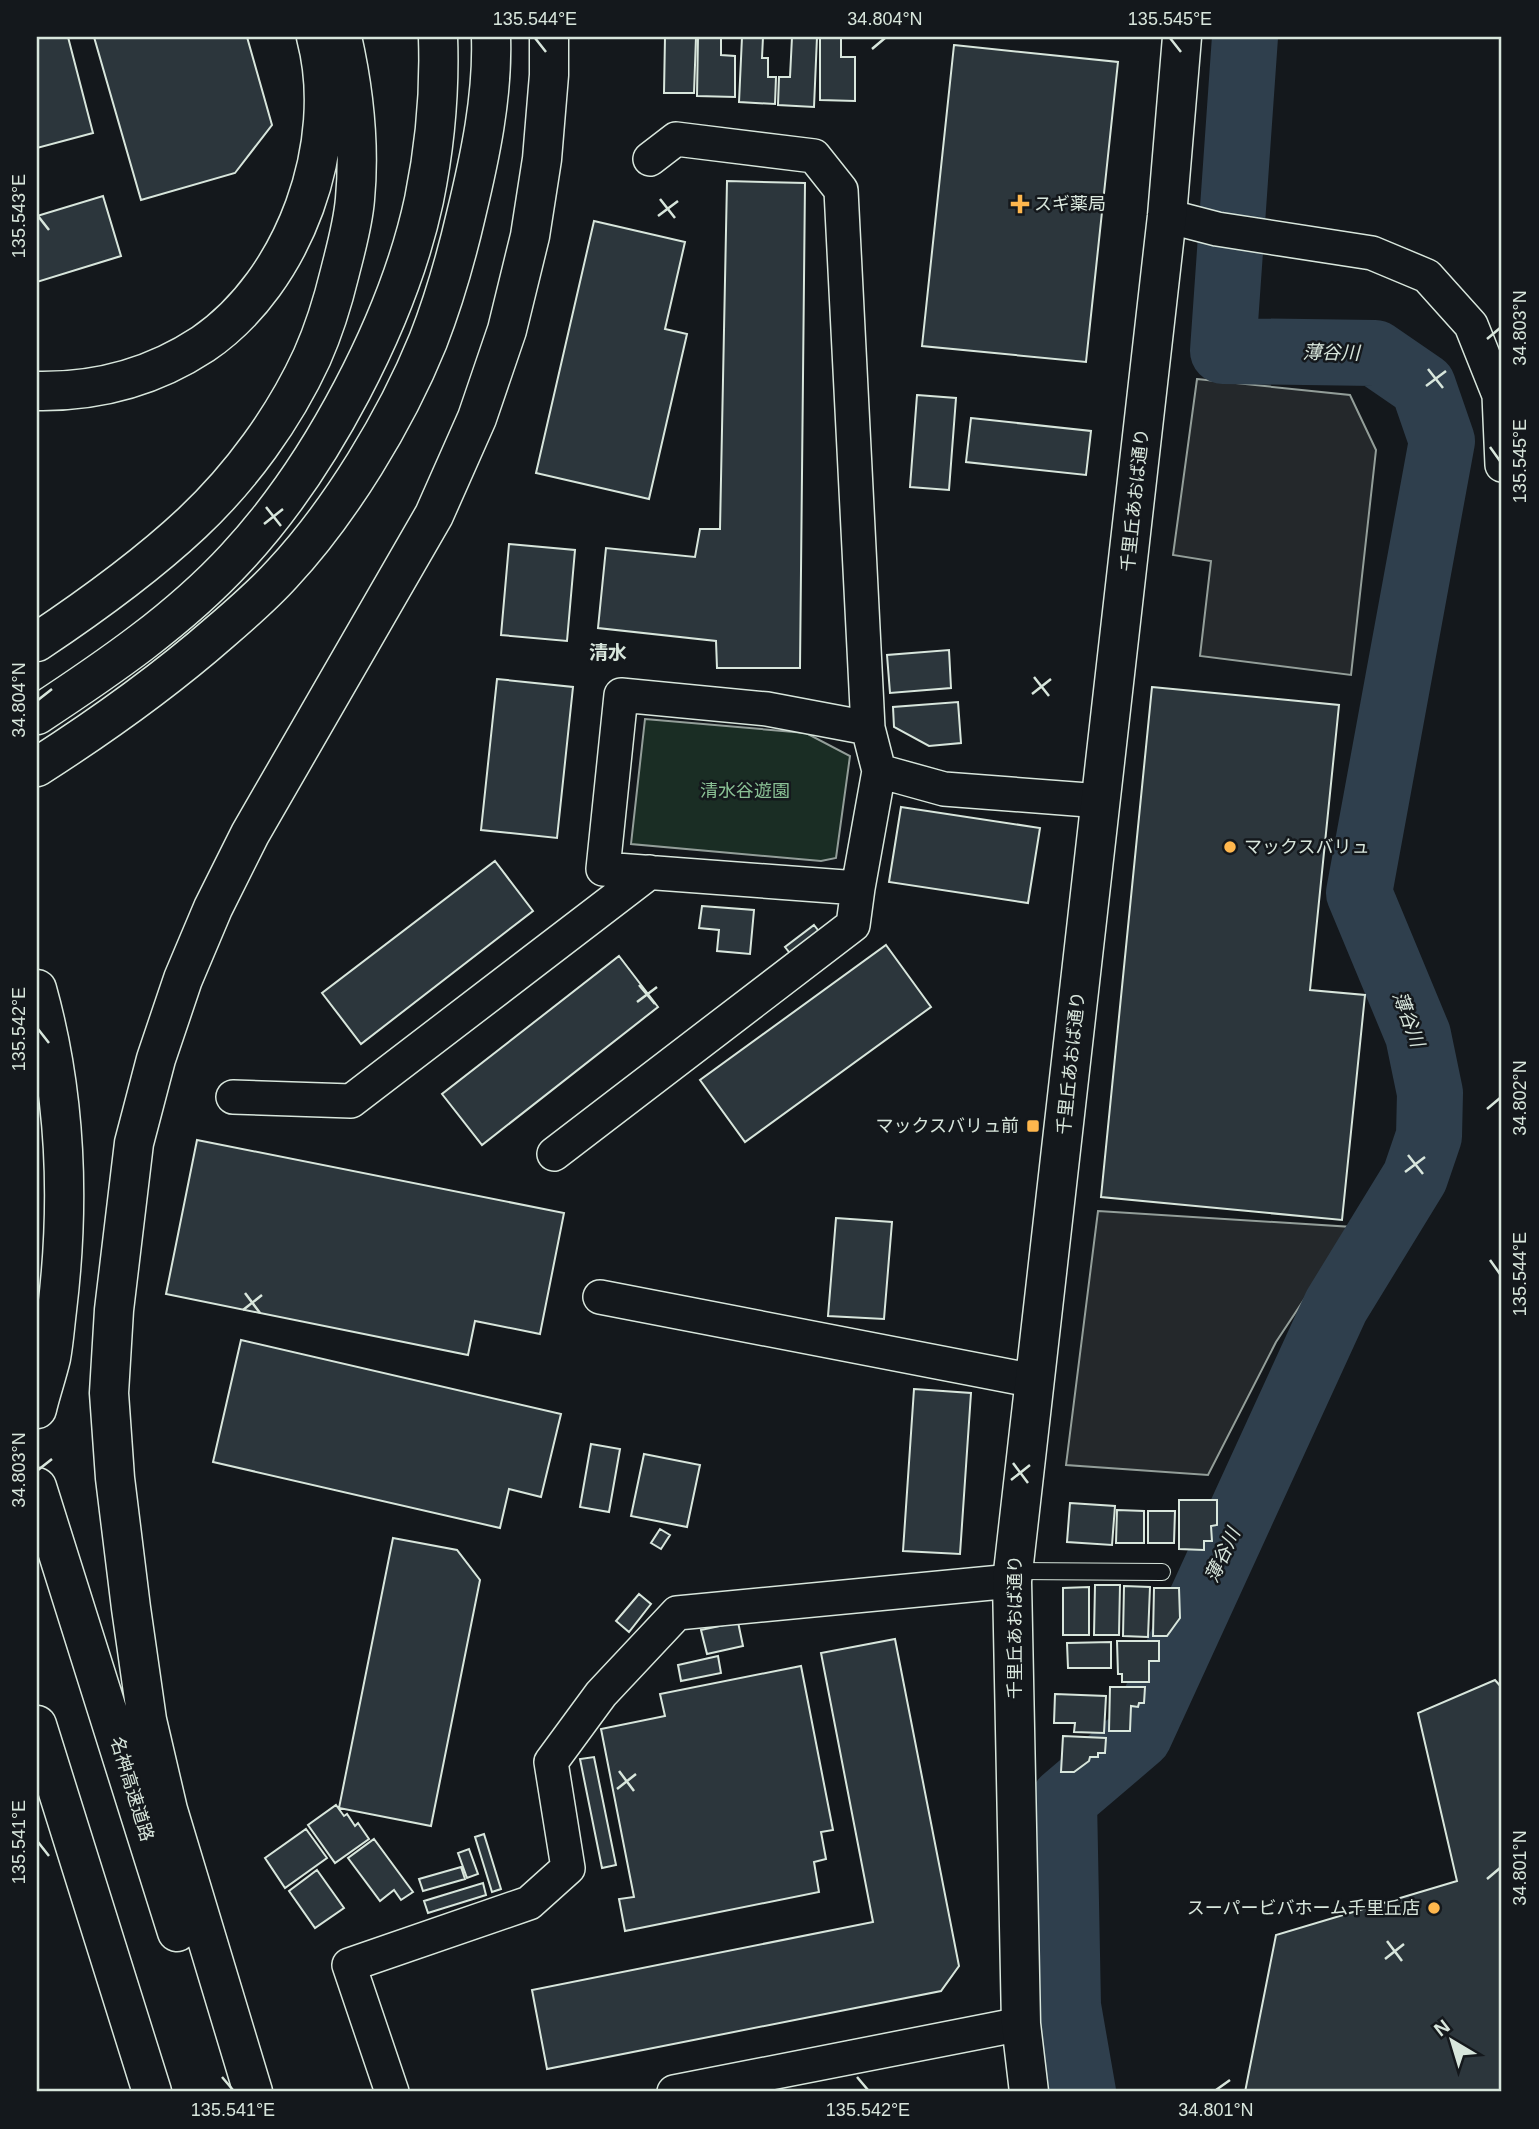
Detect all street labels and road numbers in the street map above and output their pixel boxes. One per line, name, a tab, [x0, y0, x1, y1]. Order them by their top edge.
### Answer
street label: 千里丘あおば通り	[1118, 427, 1152, 573]
street label: 千里丘あおば通り	[1054, 990, 1088, 1136]
street label: 千里丘あおば通り	[1005, 1555, 1025, 1699]
street label: 名神高速道路	[107, 1734, 157, 1844]

